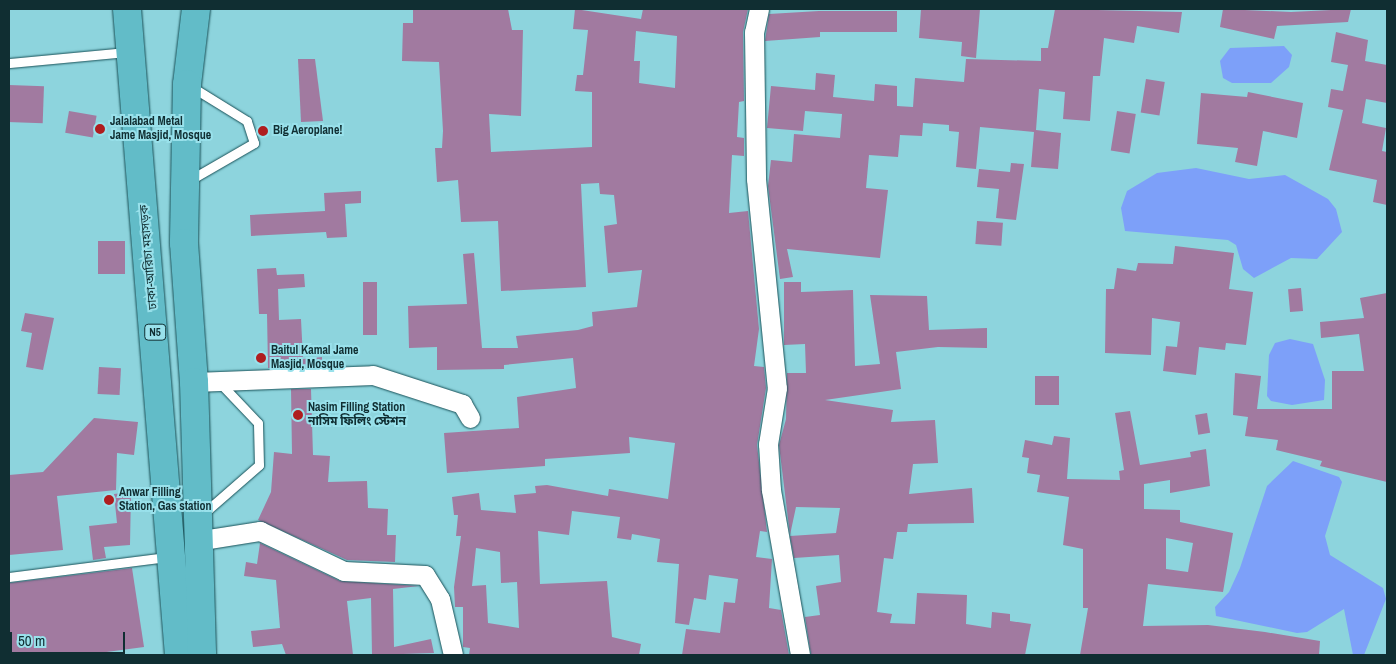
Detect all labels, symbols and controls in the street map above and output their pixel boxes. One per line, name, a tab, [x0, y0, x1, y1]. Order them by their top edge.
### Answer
place label: Jalalabad Metal Jame Masjid, Mosque	[110, 115, 211, 143]
marker: Jalalabad Metal Jame Masjid, Mosque	[94, 123, 106, 135]
place label: Big Aeroplane!	[273, 124, 343, 138]
marker: Big Aeroplane!	[257, 125, 269, 137]
street label: ঢাকা-আরিচা মহাসড়ক	[137, 204, 161, 310]
road number: N5	[144, 324, 166, 341]
place label: Baitul Kamal Jame Masjid, Mosque	[271, 344, 359, 372]
marker: Baitul Kamal Jame Masjid, Mosque	[255, 352, 267, 364]
place label: Nasim Filling Station নাসিম ফিলিং স্টেশন	[308, 401, 406, 429]
marker: Nasim Filling Station নাসিম ফিলিং স্টেশন	[292, 409, 304, 421]
place label: Anwar Filling Station, Gas station	[119, 486, 211, 514]
marker: Anwar Filling Station, Gas station	[103, 494, 115, 506]
scale bar	[12, 622, 128, 654]
text: 50 m	[18, 630, 45, 651]

